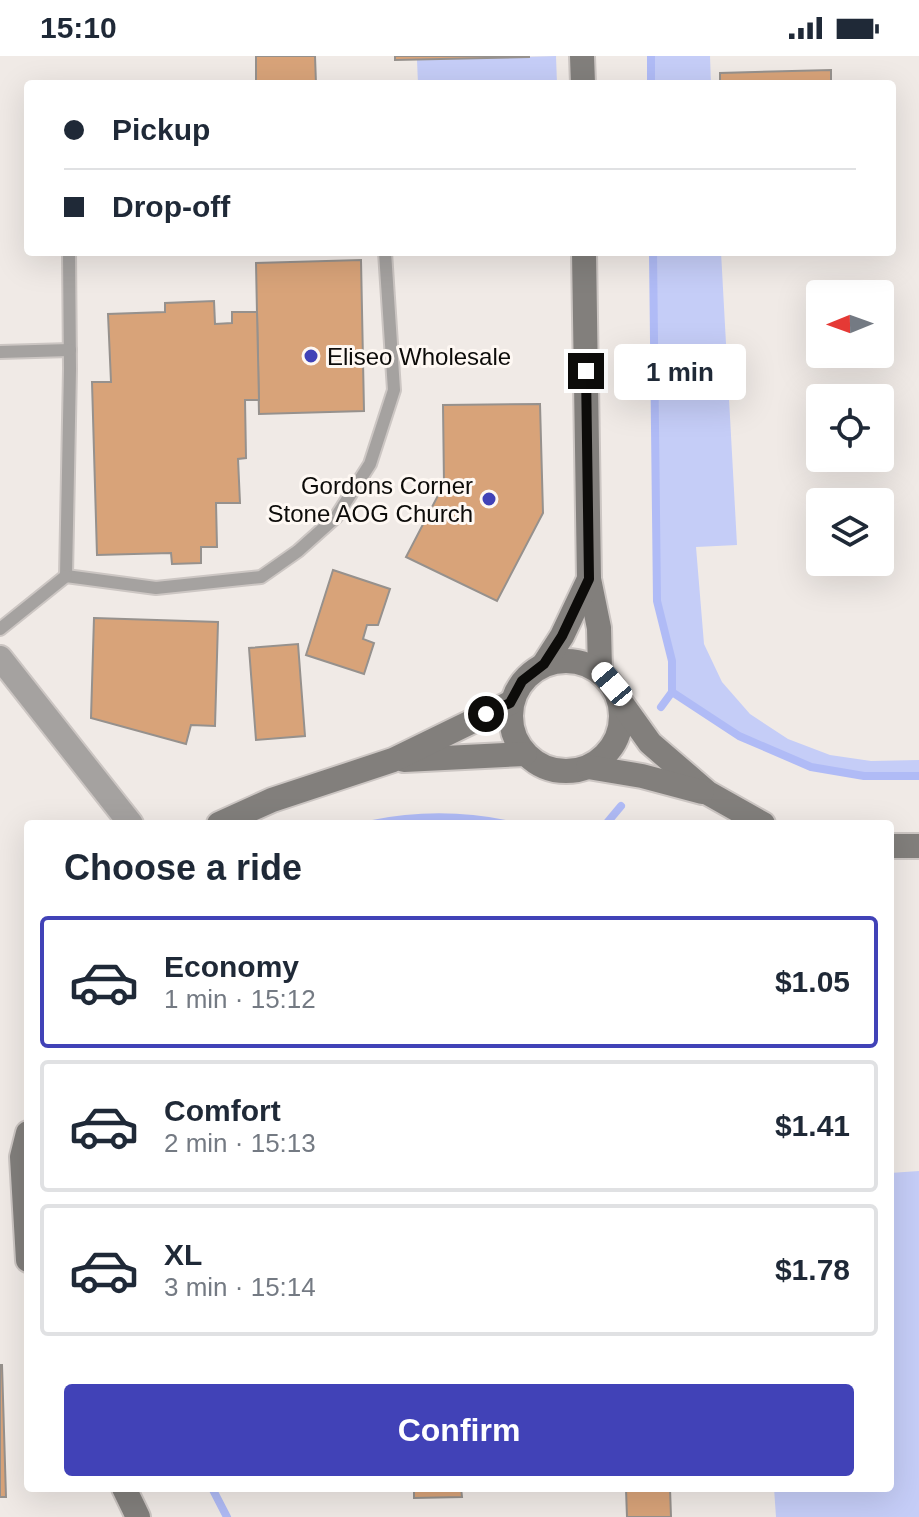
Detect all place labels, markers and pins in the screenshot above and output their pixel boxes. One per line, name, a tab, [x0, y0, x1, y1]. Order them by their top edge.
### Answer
place label: Eliseo Wholesale	[327, 343, 511, 370]
marker: Eliseo Wholesale	[302, 347, 320, 365]
place label: Gordons Corner Stone AOG Church	[268, 472, 473, 527]
marker: Gordons Corner Stone AOG Church	[480, 490, 498, 508]

